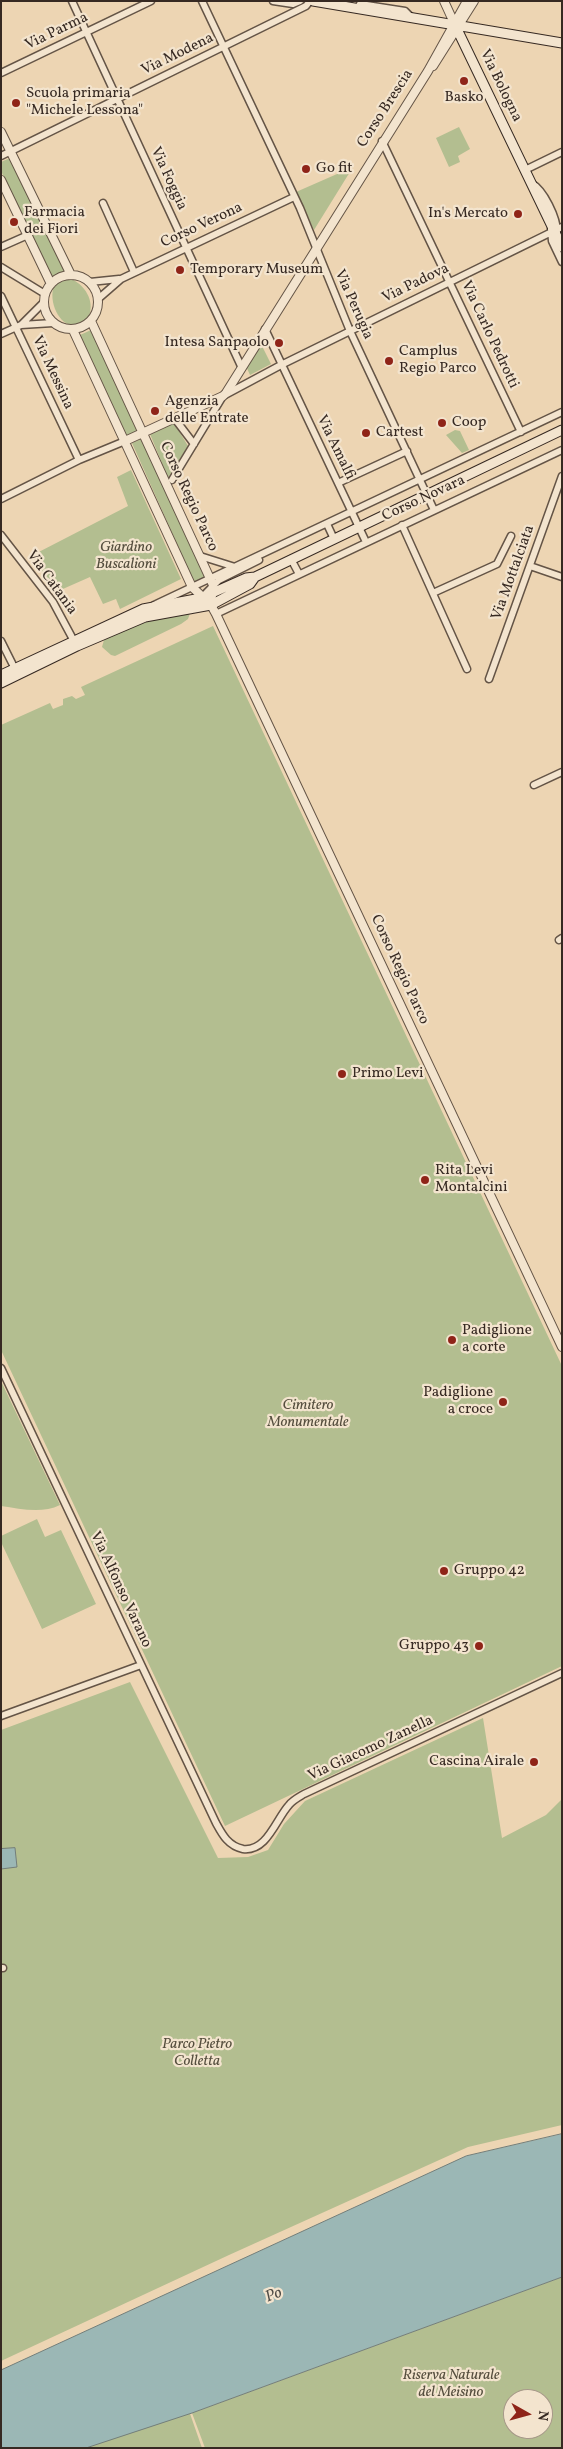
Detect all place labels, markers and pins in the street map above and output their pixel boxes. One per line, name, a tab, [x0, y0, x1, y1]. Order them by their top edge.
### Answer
marker: Basko	[458, 75, 470, 87]
place label: Scuola primaria "Michele Lessona"	[26, 85, 143, 120]
place label: Basko	[444, 89, 484, 107]
marker: Scuola primaria "Michele Lessona"	[10, 97, 22, 109]
place label: Go fit	[316, 160, 353, 178]
marker: Go fit	[300, 163, 312, 175]
place label: Farmacia dei Fiori	[24, 204, 85, 239]
place label: In's Mercato	[428, 205, 508, 223]
marker: In's Mercato	[512, 208, 524, 220]
marker: Farmacia dei Fiori	[8, 216, 20, 228]
place label: Temporary Museum	[190, 261, 323, 279]
marker: Temporary Museum	[174, 264, 186, 276]
place label: Intesa Sanpaolo	[165, 334, 269, 352]
marker: Intesa Sanpaolo	[273, 337, 285, 349]
place label: Camplus Regio Parco	[399, 343, 476, 378]
marker: Camplus Regio Parco	[383, 355, 395, 367]
place label: Agenzia delle Entrate	[165, 393, 249, 428]
marker: Agenzia delle Entrate	[149, 405, 161, 417]
place label: Coop	[452, 414, 486, 432]
marker: Coop	[436, 417, 448, 429]
place label: Cartest	[376, 424, 423, 442]
marker: Cartest	[360, 427, 372, 439]
place label: Primo Levi	[352, 1065, 424, 1083]
marker: Primo Levi	[336, 1068, 348, 1080]
place label: Rita Levi Montalcini	[435, 1162, 508, 1197]
marker: Rita Levi Montalcini	[419, 1174, 431, 1186]
place label: Padiglione a corte	[462, 1322, 532, 1357]
marker: Padiglione a corte	[446, 1334, 458, 1346]
place label: Padiglione a croce	[423, 1384, 493, 1419]
marker: Padiglione a croce	[497, 1396, 509, 1408]
place label: Gruppo 42	[454, 1562, 525, 1580]
marker: Gruppo 42	[438, 1565, 450, 1577]
place label: Gruppo 43	[399, 1637, 469, 1655]
marker: Gruppo 43	[473, 1640, 485, 1652]
place label: Cascina Airale	[429, 1753, 524, 1771]
marker: Cascina Airale	[528, 1756, 540, 1768]

